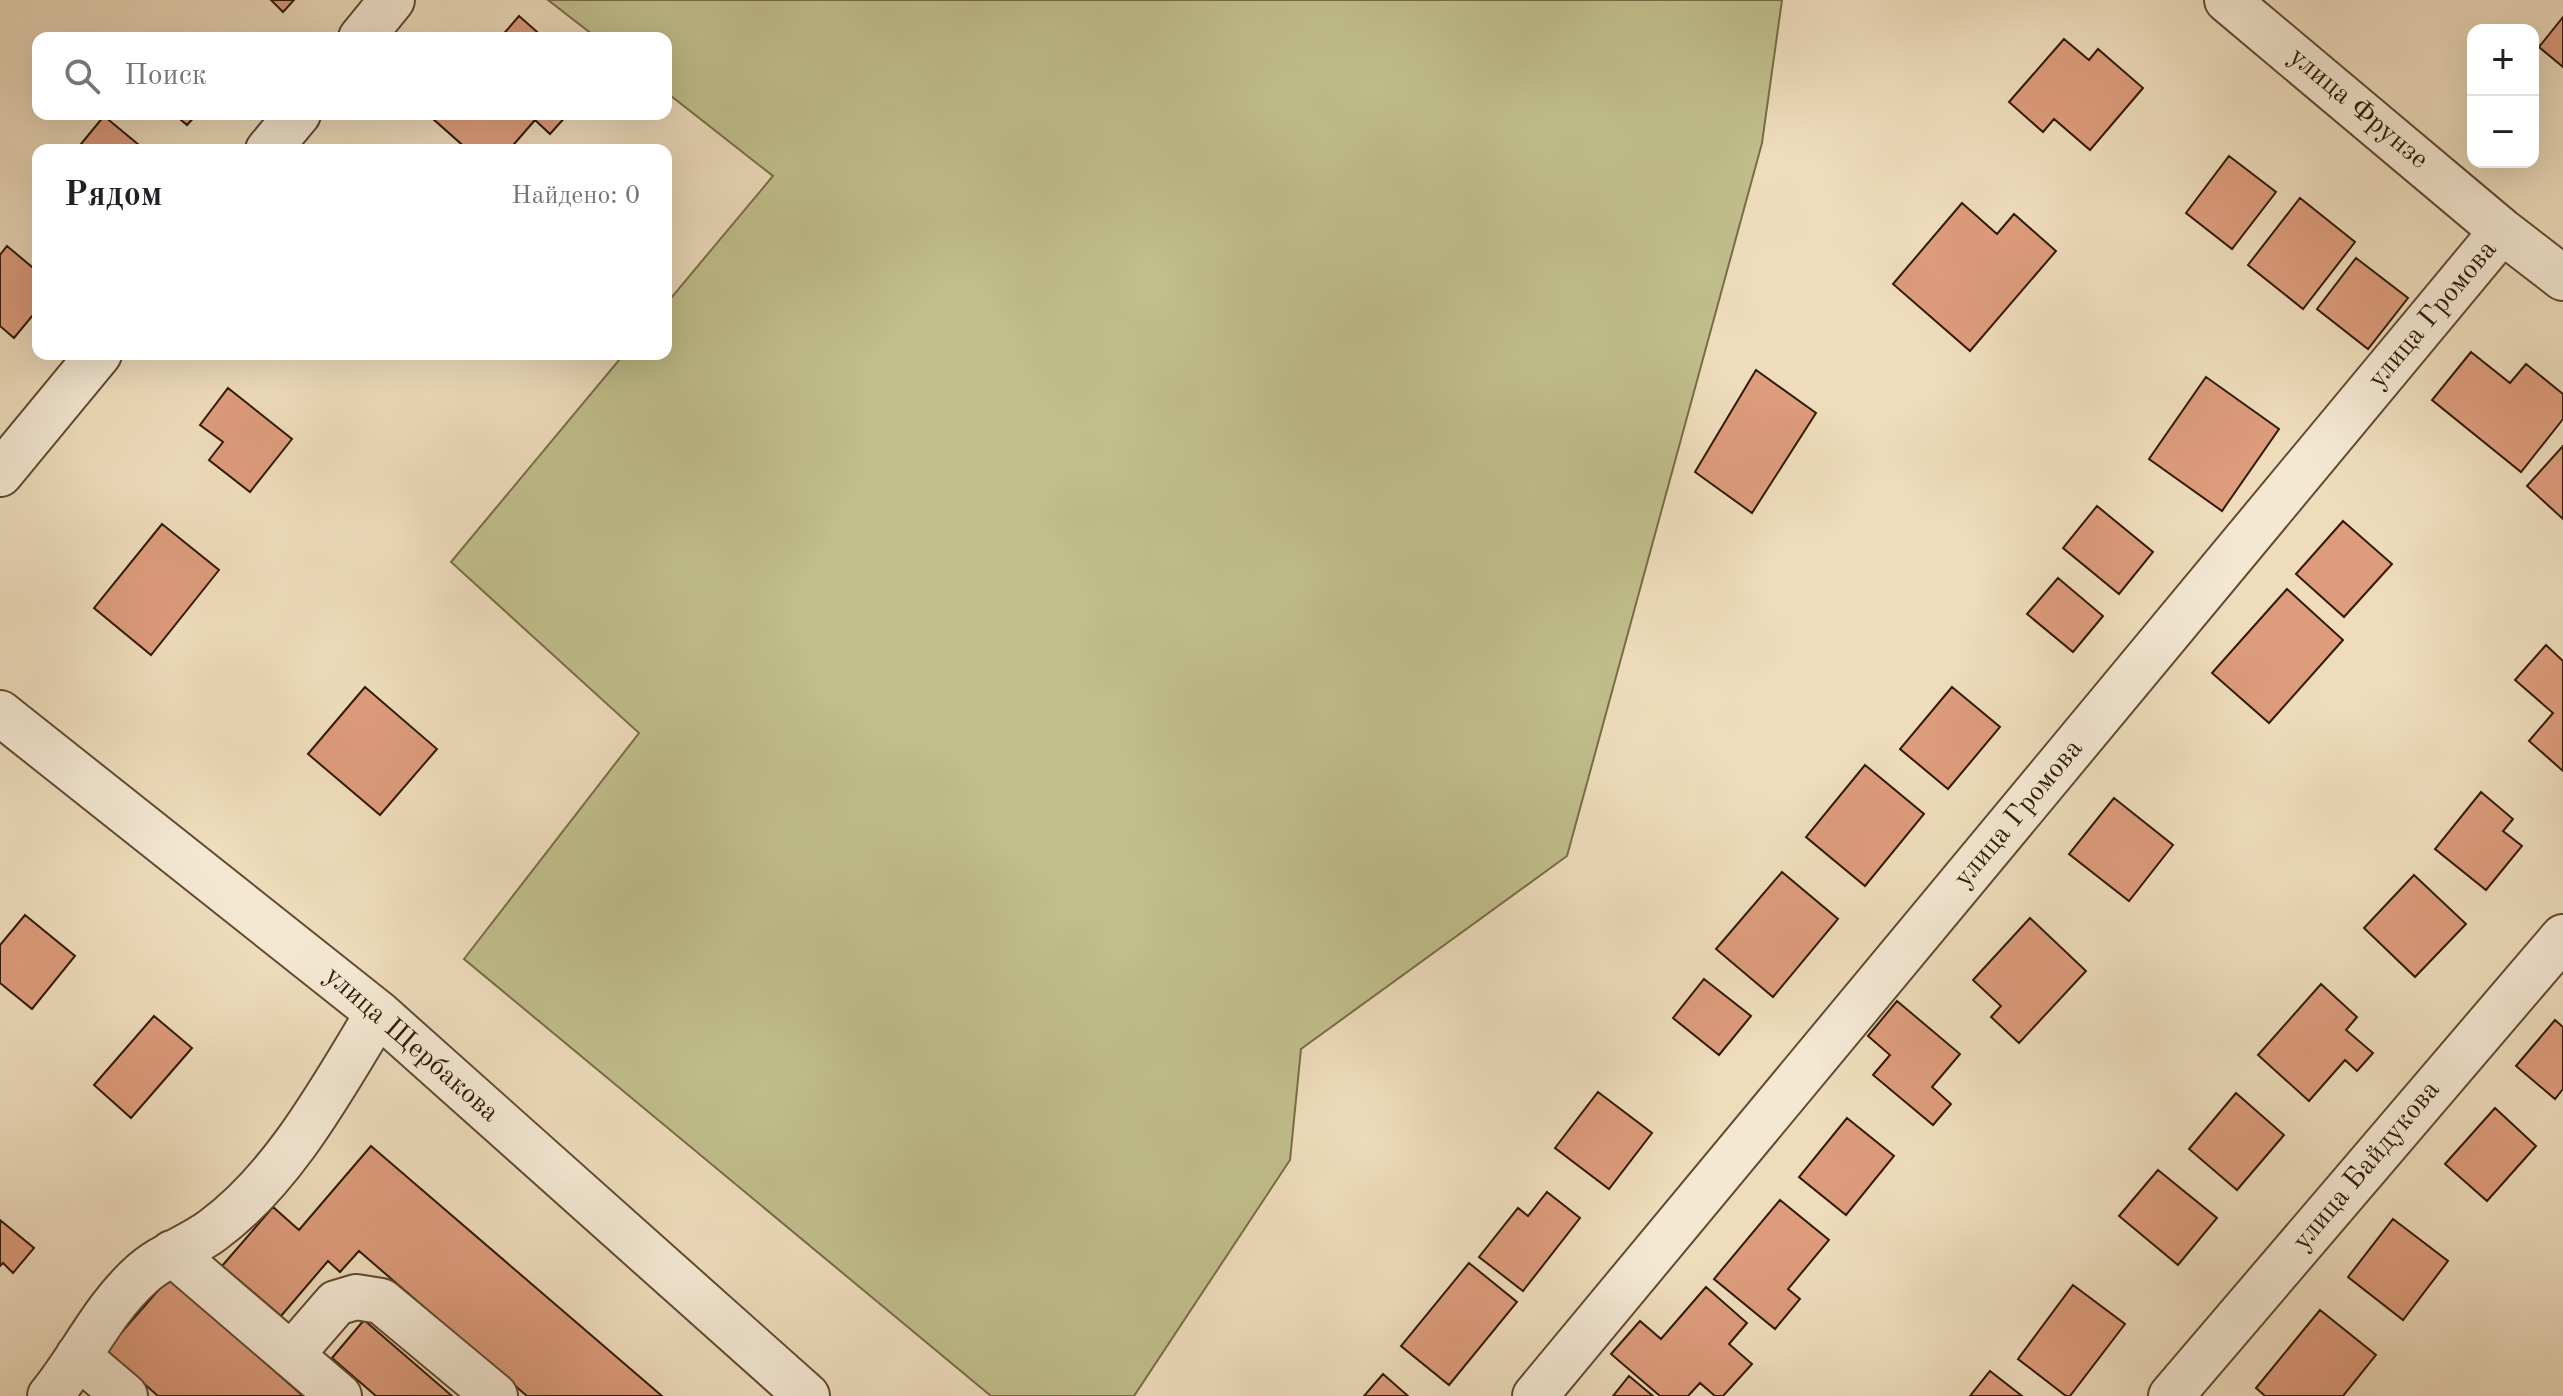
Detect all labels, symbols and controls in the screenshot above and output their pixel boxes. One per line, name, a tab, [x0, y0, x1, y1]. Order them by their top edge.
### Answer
map controls	[2467, 24, 2539, 168]
button: +	[2467, 24, 2539, 96]
search box	[32, 32, 672, 120]
street label: улица Фрунзе	[2283, 43, 2433, 175]
icon: search	[60, 54, 104, 98]
text: Поиск	[124, 61, 207, 91]
button: −	[2467, 96, 2539, 168]
text: Рядом	[64, 179, 163, 213]
text: Найдено: 0	[511, 183, 640, 209]
street label: улица Громова	[2363, 236, 2503, 394]
street label: улица Громова	[1949, 735, 2089, 893]
street label: улица Щербакова	[318, 962, 504, 1128]
street label: улица Байдукова	[2288, 1076, 2446, 1256]

